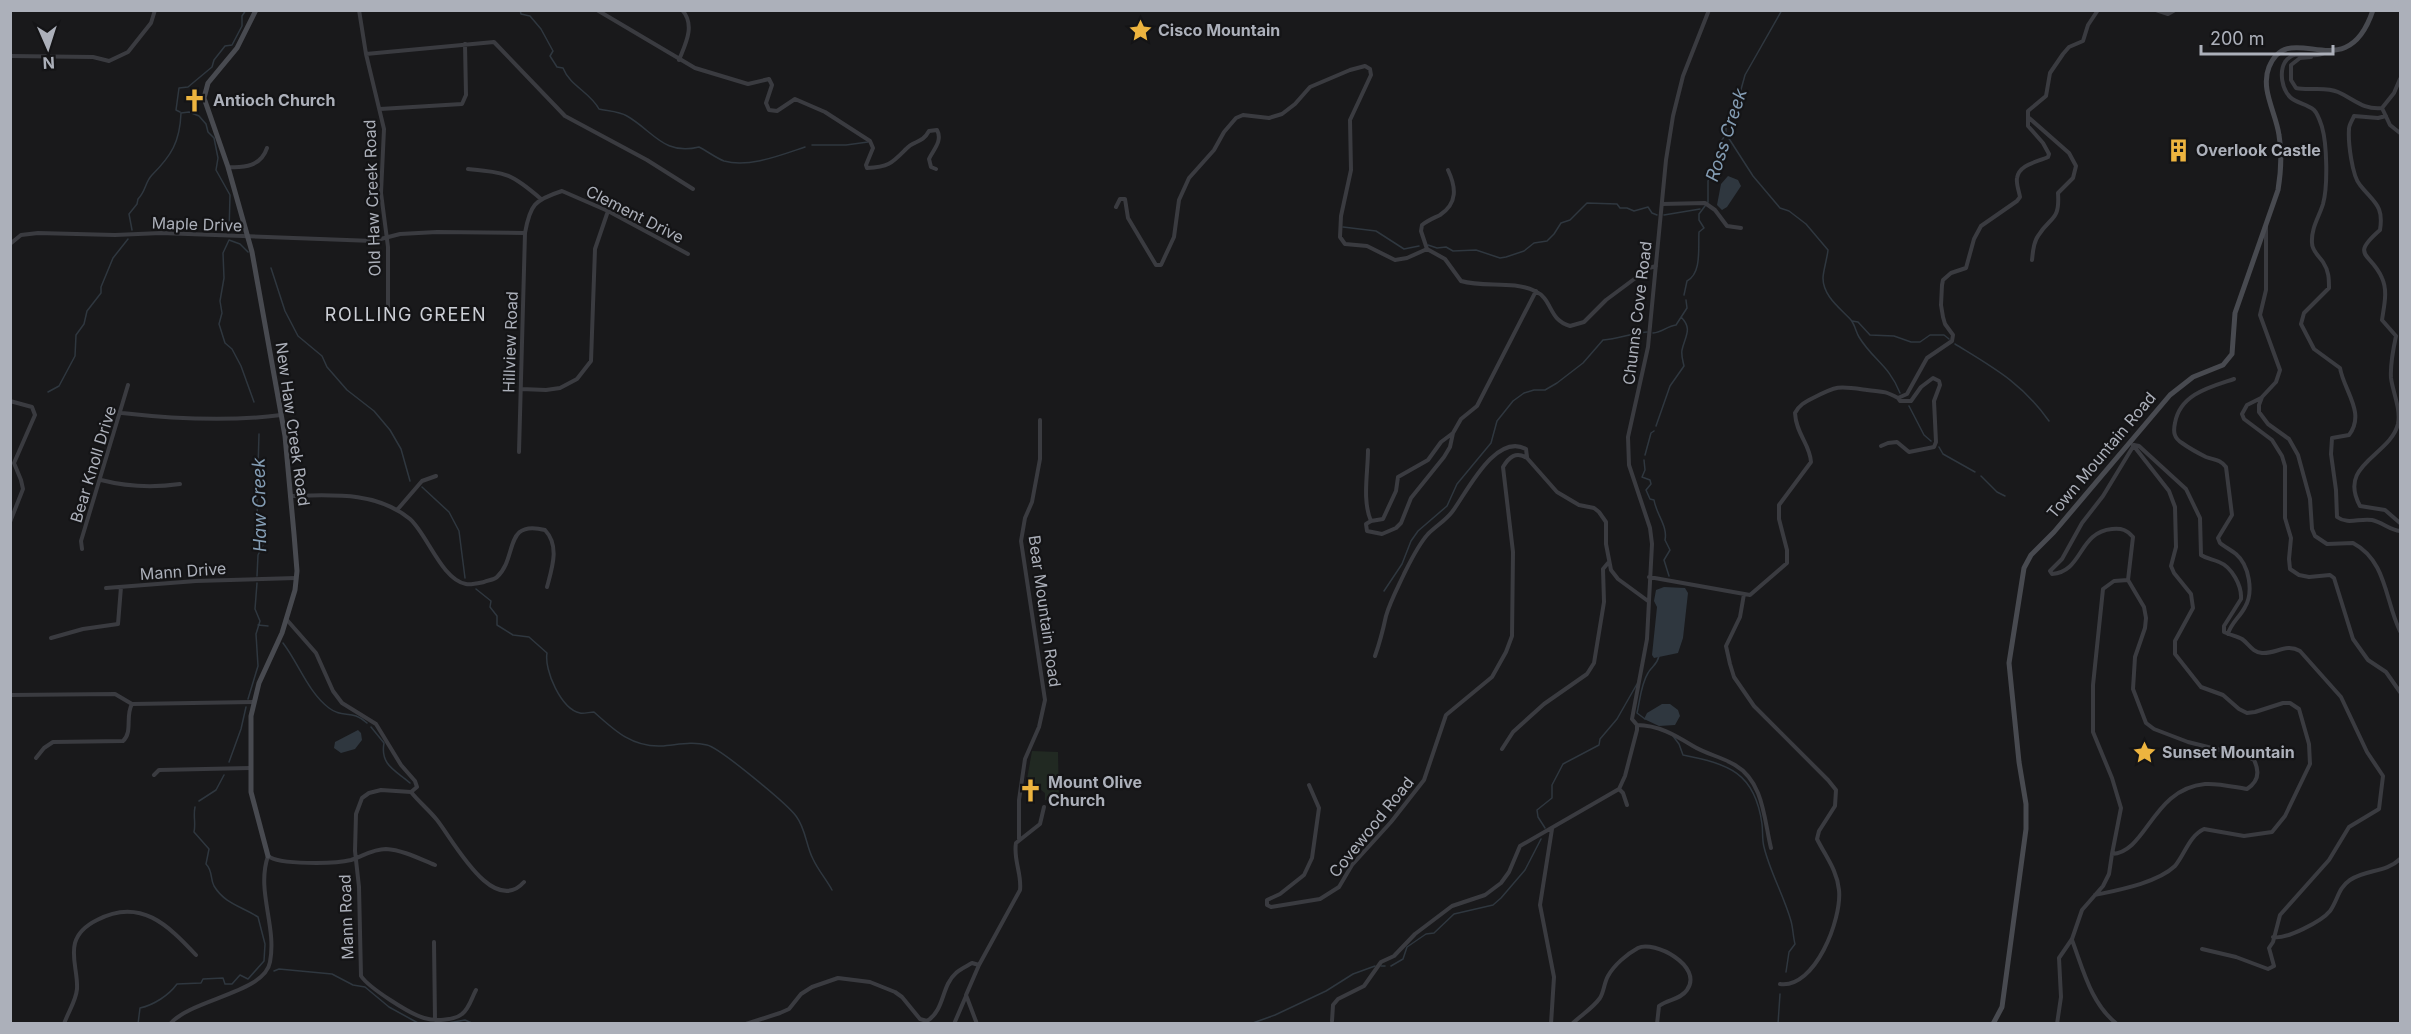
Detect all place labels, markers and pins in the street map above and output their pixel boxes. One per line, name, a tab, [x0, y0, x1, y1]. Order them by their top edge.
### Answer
place icon: Cisco Mountain	[1127, 17, 1153, 43]
place label: Cisco Mountain	[1158, 20, 1280, 40]
church icon: Antioch Church	[182, 87, 208, 113]
place label: Antioch Church	[213, 90, 335, 110]
building icon: Overlook Castle	[2165, 137, 2191, 163]
place label: Overlook Castle	[2196, 140, 2321, 160]
place icon: Sunset Mountain	[2131, 739, 2157, 765]
place label: Sunset Mountain	[2162, 742, 2295, 762]
place label: Mount Olive Church	[1048, 772, 1142, 810]
church icon: Mount Olive Church	[1017, 778, 1043, 804]

